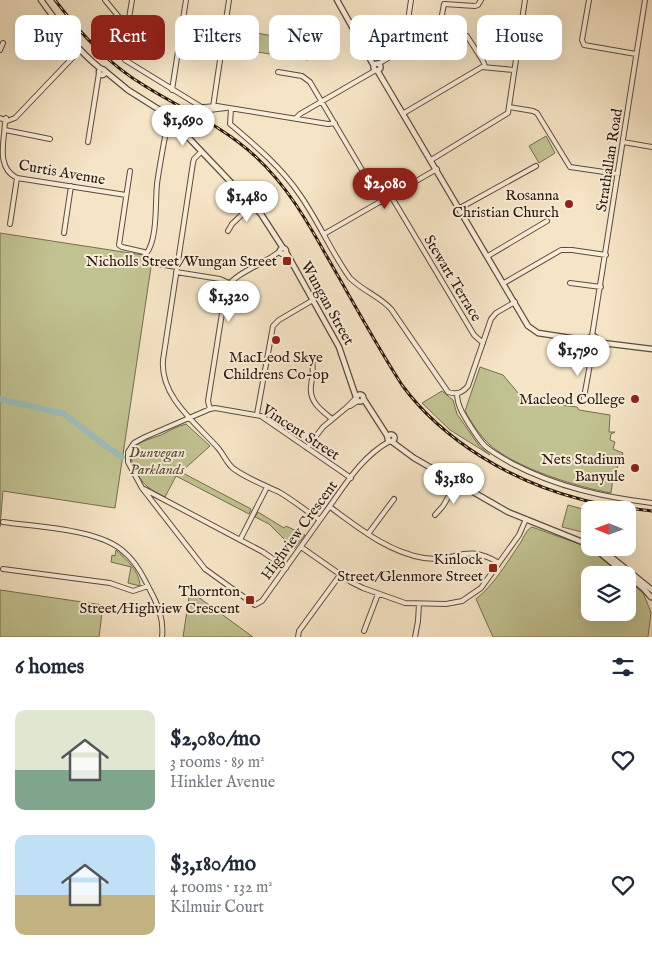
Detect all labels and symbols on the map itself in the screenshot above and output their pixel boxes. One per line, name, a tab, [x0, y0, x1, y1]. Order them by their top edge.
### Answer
pin: $1,690	[142, 104, 224, 147]
street label: Strathallan Road	[592, 106, 627, 213]
street label: Curtis Avenue	[17, 156, 107, 189]
pin: $2,080	[344, 168, 426, 210]
pin: $1,480	[206, 180, 288, 223]
place label: Rosanna Christian Church	[452, 186, 560, 222]
marker: Rosanna Christian Church	[563, 198, 575, 210]
street label: Stewart Terrace	[419, 232, 486, 325]
place label: Nicholls Street/Wungan Street	[86, 252, 277, 271]
marker: Nicholls Street/Wungan Street	[281, 255, 293, 267]
street label: Wungan Street	[297, 258, 358, 348]
pin: $1,320	[188, 280, 270, 323]
marker: MacLeod Skye Childrens Co-op	[270, 334, 282, 346]
pin: $1,790	[537, 334, 619, 377]
place label: MacLeod Skye Childrens Co-op	[223, 348, 329, 384]
place label: Macleod College	[519, 390, 625, 409]
marker: Macleod College	[629, 393, 641, 405]
street label: Vincent Street	[257, 400, 343, 465]
park label: Dunvegan Parklands	[129, 443, 185, 479]
place label: Nets Stadium Banyule	[541, 450, 625, 486]
pin: $3,180	[413, 462, 495, 505]
marker: Nets Stadium Banyule	[629, 462, 641, 474]
street label: Highview Crescent	[257, 477, 342, 584]
north arrow	[581, 501, 636, 556]
place label: Kinlock Street/Glenmore Street	[337, 550, 484, 586]
marker: Kinlock Street/Glenmore Street	[487, 562, 499, 574]
place label: Thornton Street/Highview Crescent	[79, 582, 240, 618]
marker: Thornton Street/Highview Crescent	[244, 594, 256, 606]

